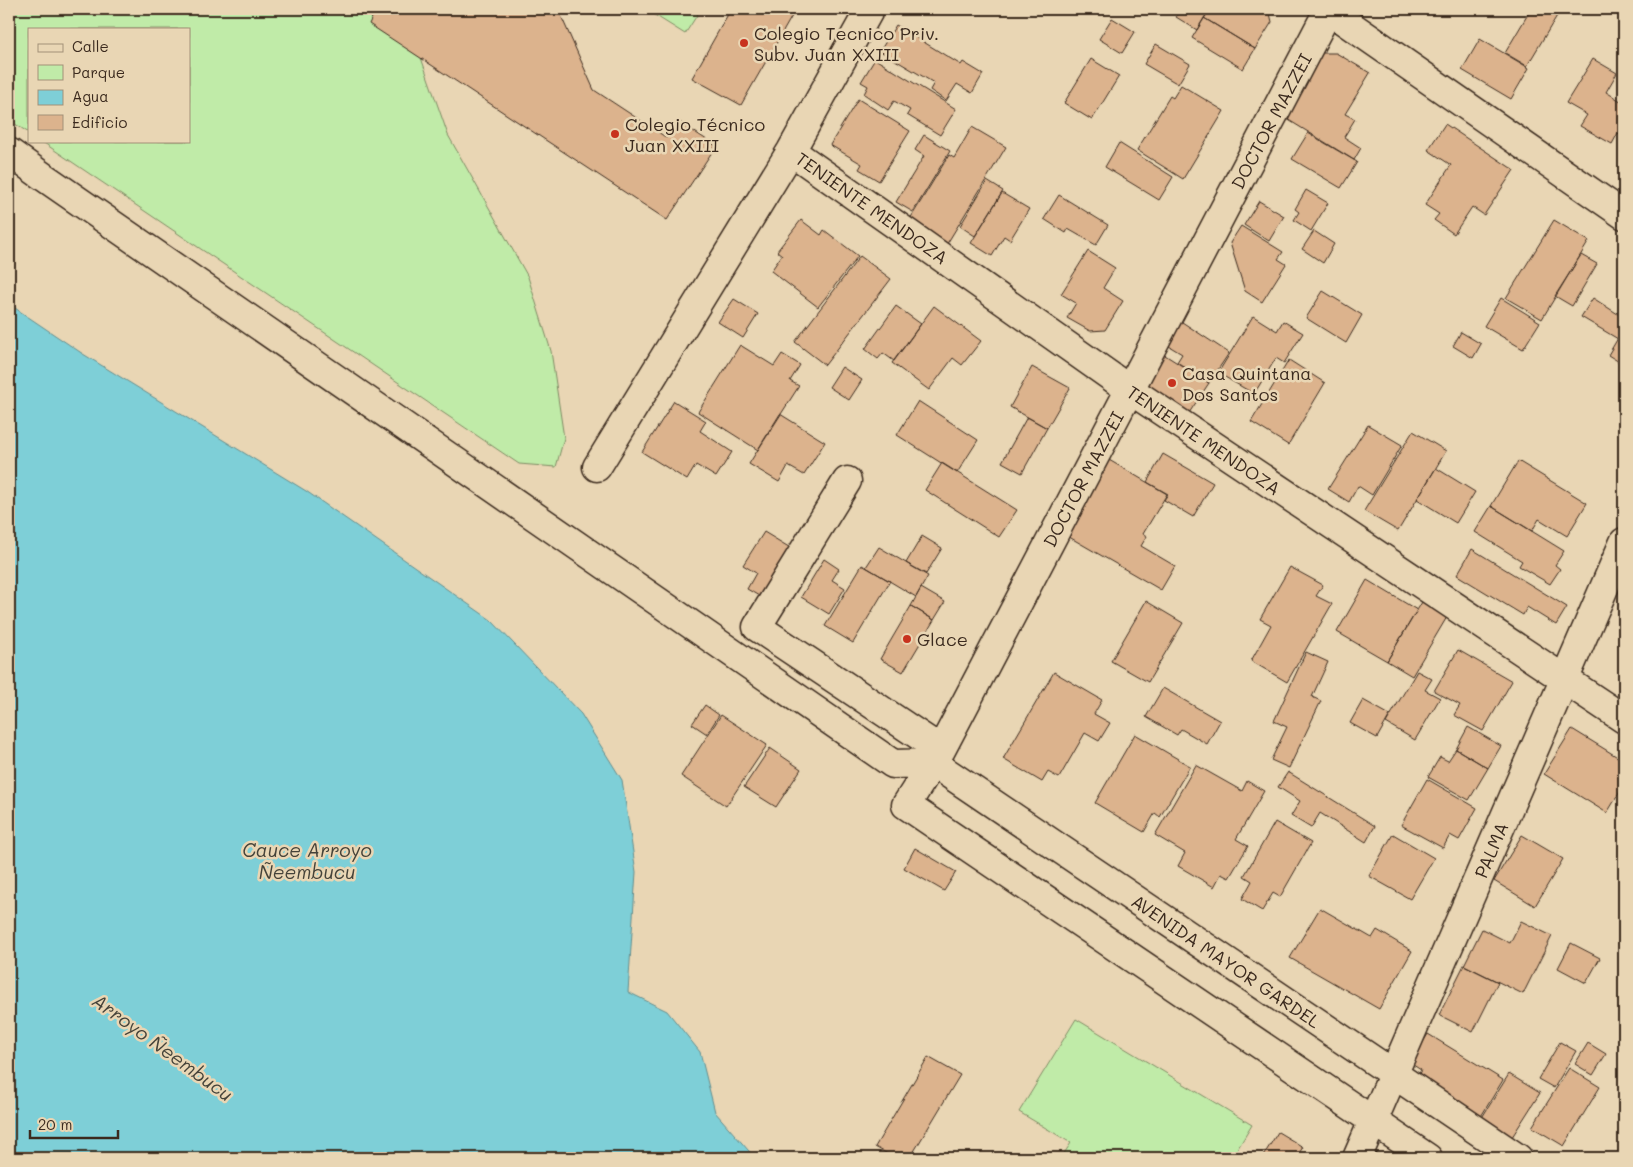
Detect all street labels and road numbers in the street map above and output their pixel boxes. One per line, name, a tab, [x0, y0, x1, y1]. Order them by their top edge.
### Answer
street label: DOCTOR MAZZEI	[1225, 49, 1317, 193]
street label: TENIENTE MENDOZA	[791, 146, 953, 270]
street label: TENIENTE MENDOZA	[1123, 380, 1285, 500]
street label: DOCTOR MAZZEI	[1037, 407, 1129, 551]
street label: PALMA	[1469, 818, 1513, 882]
street label: AVENIDA MAYOR GARDEL	[1127, 889, 1326, 1034]

